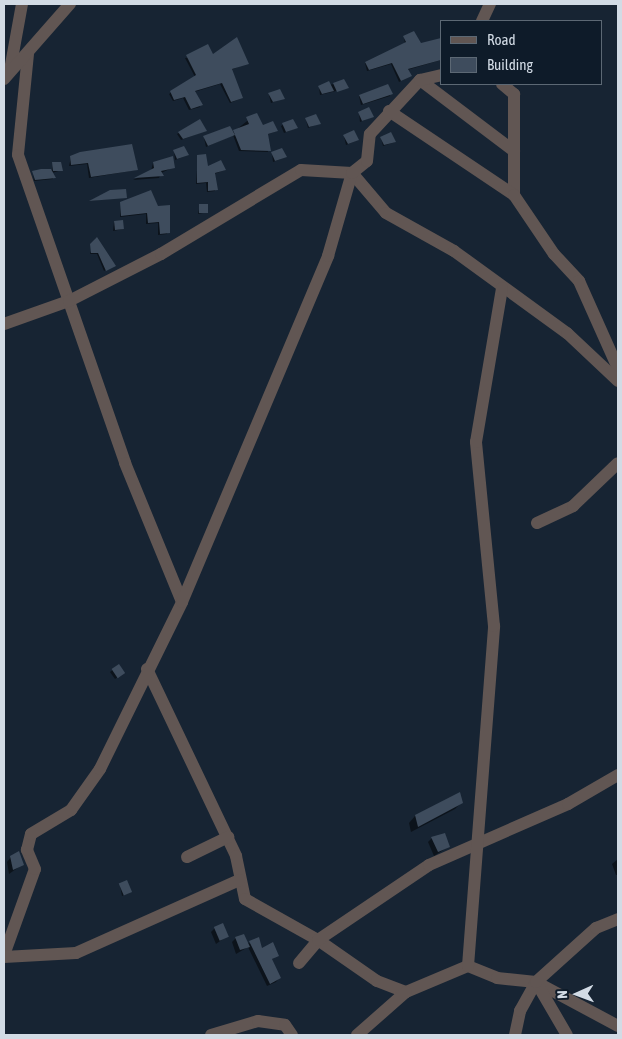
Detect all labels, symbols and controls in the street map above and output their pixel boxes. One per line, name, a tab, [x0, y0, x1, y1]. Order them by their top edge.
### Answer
legend	[440, 20, 602, 85]
text: Road	[487, 31, 516, 48]
text: Building	[487, 56, 533, 73]
north arrow	[552, 969, 602, 1019]
text: N	[554, 990, 570, 999]

